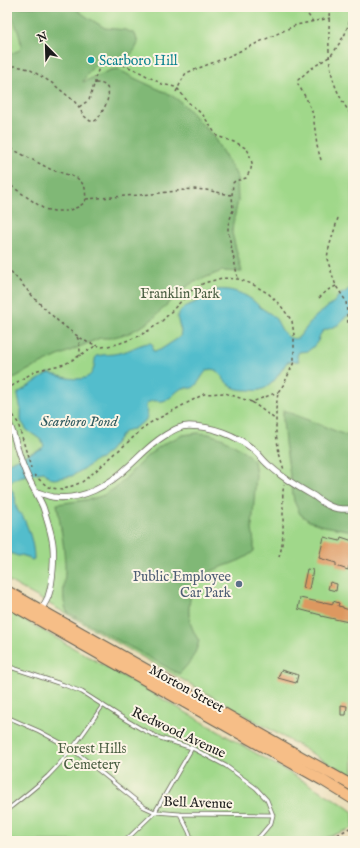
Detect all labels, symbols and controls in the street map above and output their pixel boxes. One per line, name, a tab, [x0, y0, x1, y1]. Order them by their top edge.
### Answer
north arrow	[26, 26, 66, 66]
text: N	[34, 29, 50, 46]
place label: Scarboro Hill	[99, 52, 178, 70]
marker: Scarboro Hill	[86, 55, 96, 65]
park label: Franklin Park	[140, 285, 220, 303]
water label: Scarboro Pond	[40, 412, 118, 431]
place label: Public Employee Car Park	[133, 568, 232, 602]
marker: Public Employee Car Park	[234, 579, 244, 589]
street label: Morton Street	[146, 661, 227, 717]
street label: Redwood Avenue	[129, 703, 229, 763]
park label: Forest Hills Cemetery	[58, 740, 127, 774]
street label: Bell Avenue	[163, 793, 233, 813]

